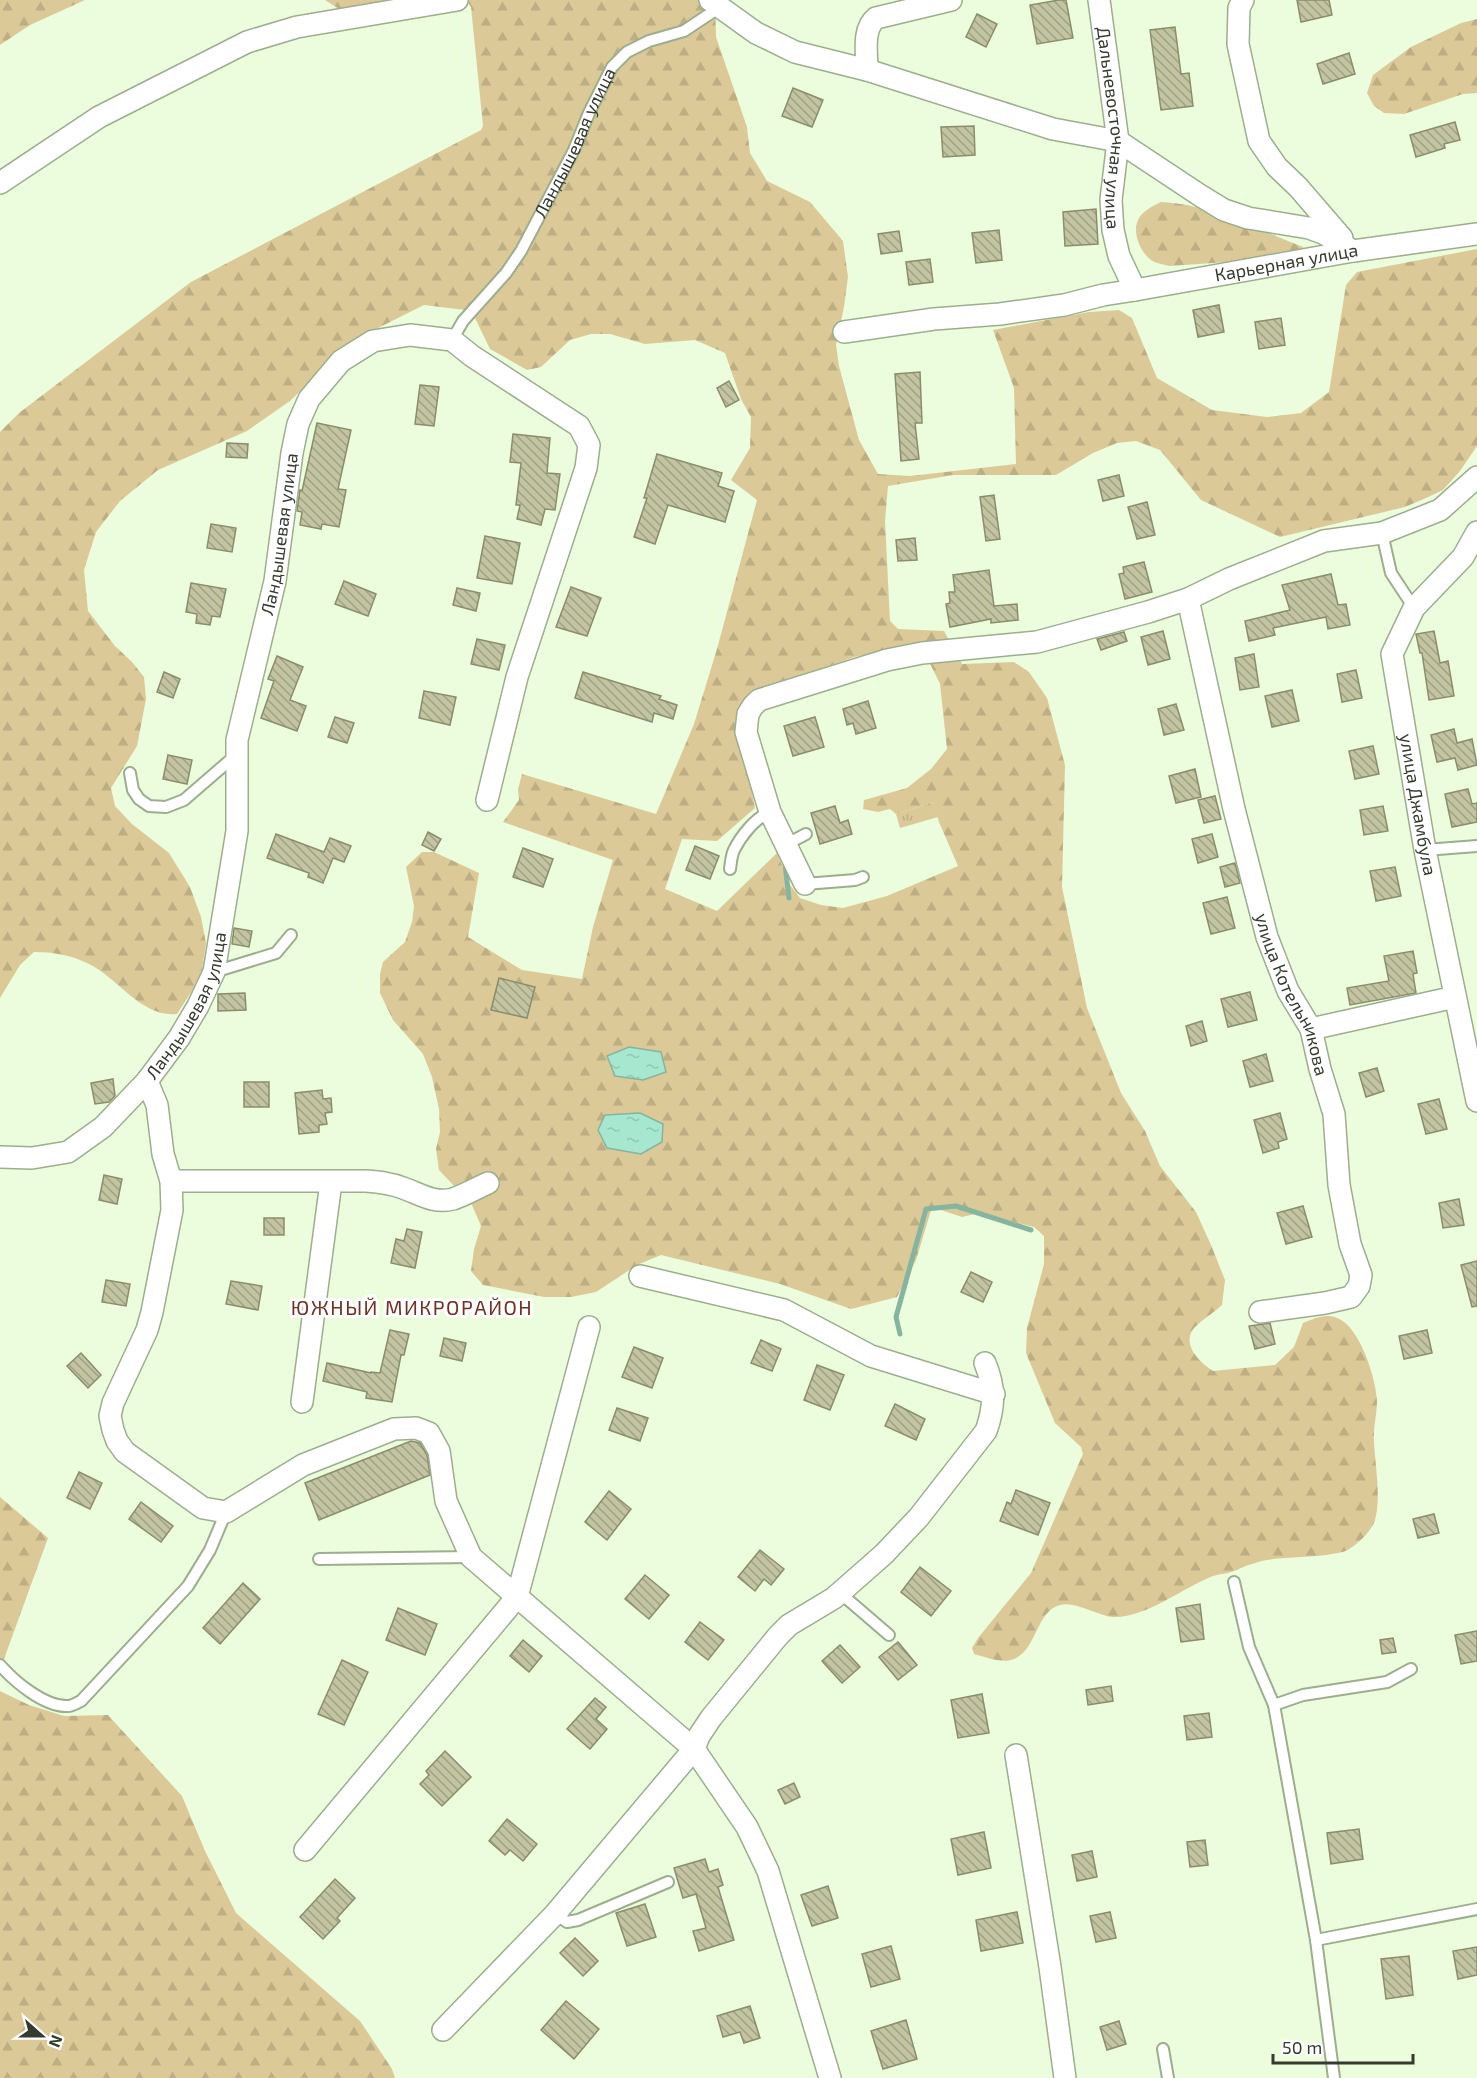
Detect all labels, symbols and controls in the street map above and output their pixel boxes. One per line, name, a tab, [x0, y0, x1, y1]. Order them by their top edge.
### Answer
street label: Дальневосточная улица	[1093, 25, 1130, 230]
street label: Ландышевая улица	[528, 64, 620, 221]
street label: Карьерная улица	[1213, 238, 1359, 286]
street label: Ландышевая улица	[255, 451, 302, 617]
street label: улица Джамбула	[1396, 732, 1442, 877]
street label: улица Котельникова	[1251, 911, 1333, 1078]
street label: Ландышевая улица	[140, 930, 230, 1083]
district label: ЮЖНЫЙ МИКРОРАЙОН	[291, 1295, 533, 1319]
north arrow	[12, 2006, 72, 2066]
scale bar	[1273, 2027, 1412, 2065]
text: N	[46, 2033, 67, 2050]
text: 50 m	[1282, 2036, 1322, 2058]

